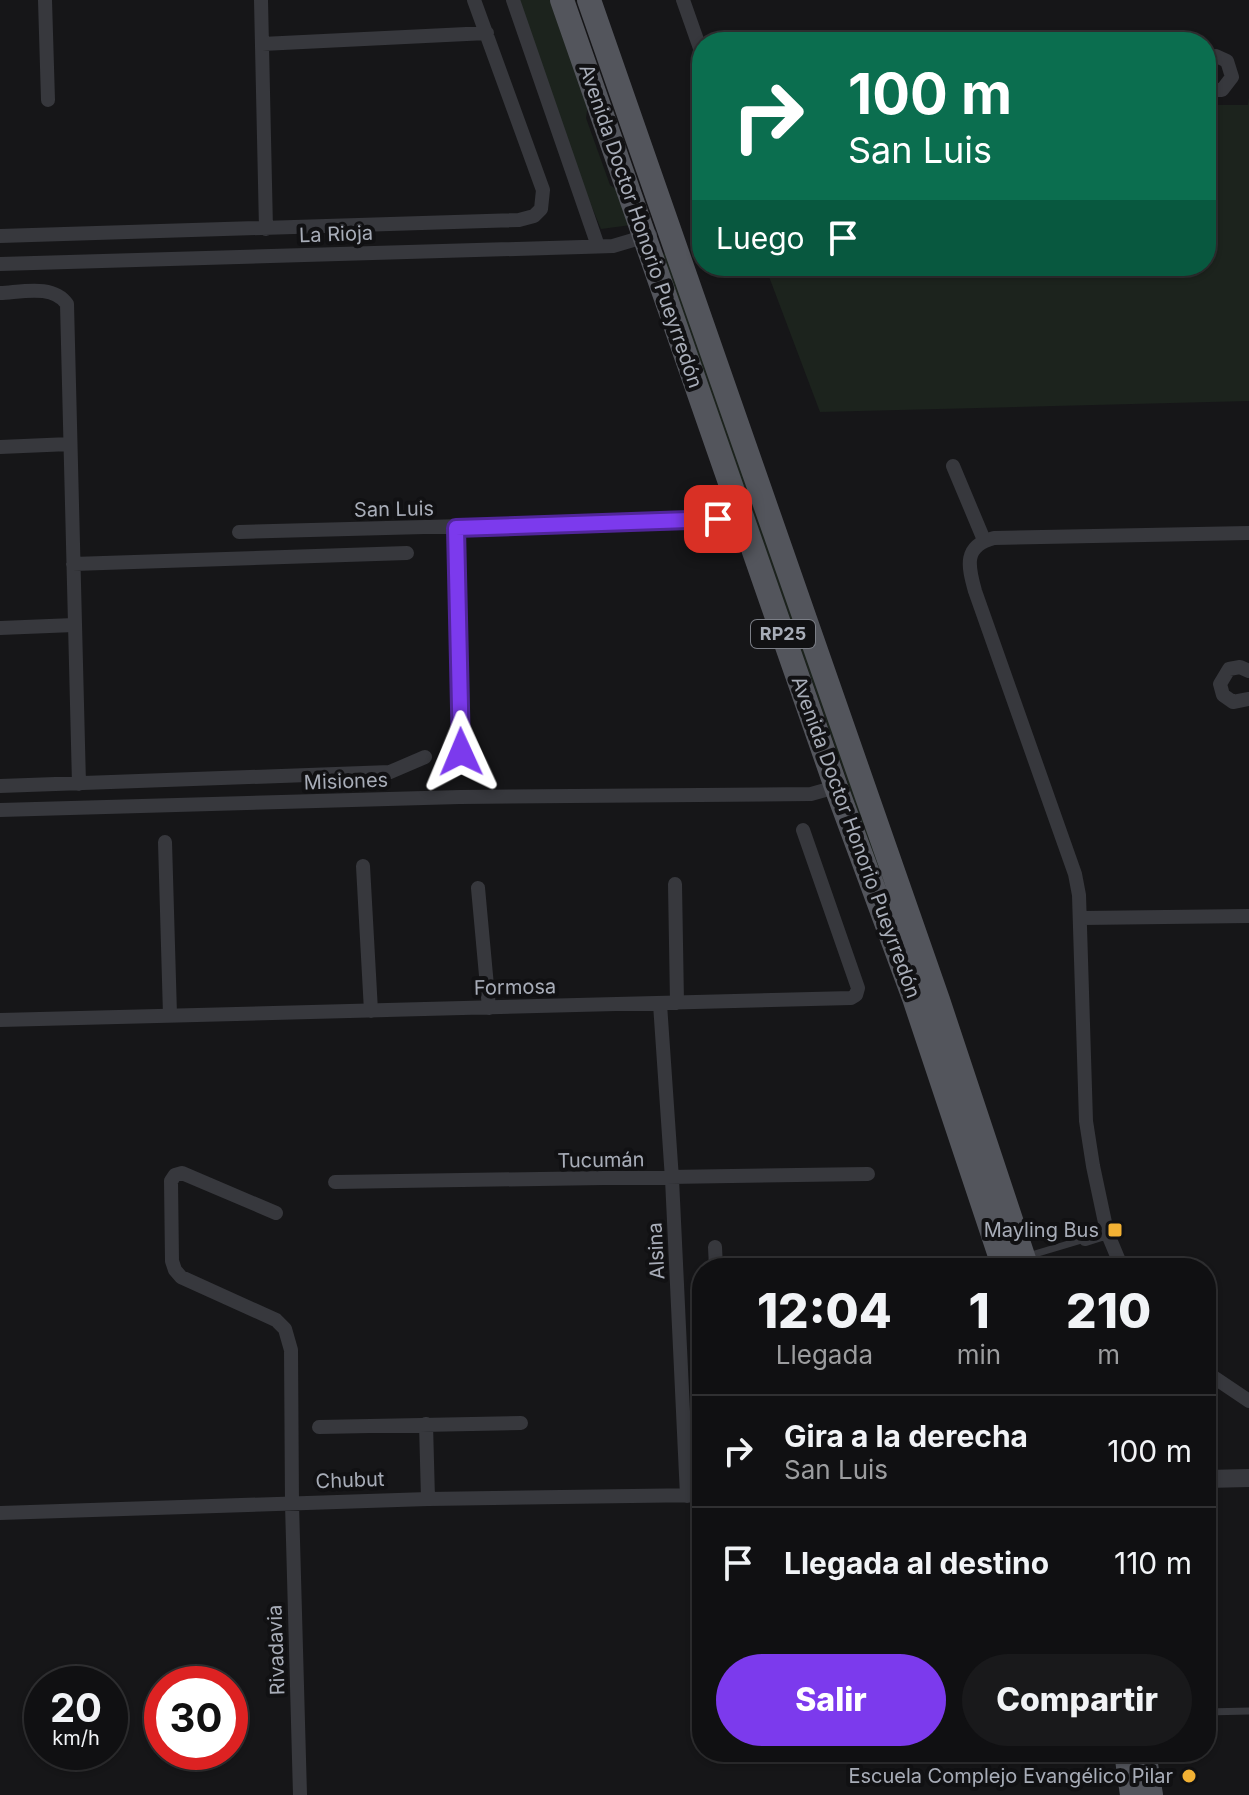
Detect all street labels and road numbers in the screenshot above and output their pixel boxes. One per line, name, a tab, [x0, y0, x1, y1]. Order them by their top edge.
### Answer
street label: Avenida Doctor Honorio Pueyrredón	[574, 61, 708, 391]
street label: La Rioja	[299, 221, 373, 247]
street label: San Luis	[354, 496, 434, 522]
road number: RP25	[751, 620, 815, 648]
street label: Avenida Doctor Honorio Pueyrredón	[786, 673, 926, 1001]
street label: Misiones	[303, 768, 389, 794]
street label: Formosa	[474, 974, 556, 1000]
street label: Tucumán	[557, 1147, 645, 1173]
street label: Alsina	[643, 1222, 669, 1280]
street label: Chubut	[315, 1467, 385, 1493]
street label: Rivadavia	[262, 1604, 290, 1696]

